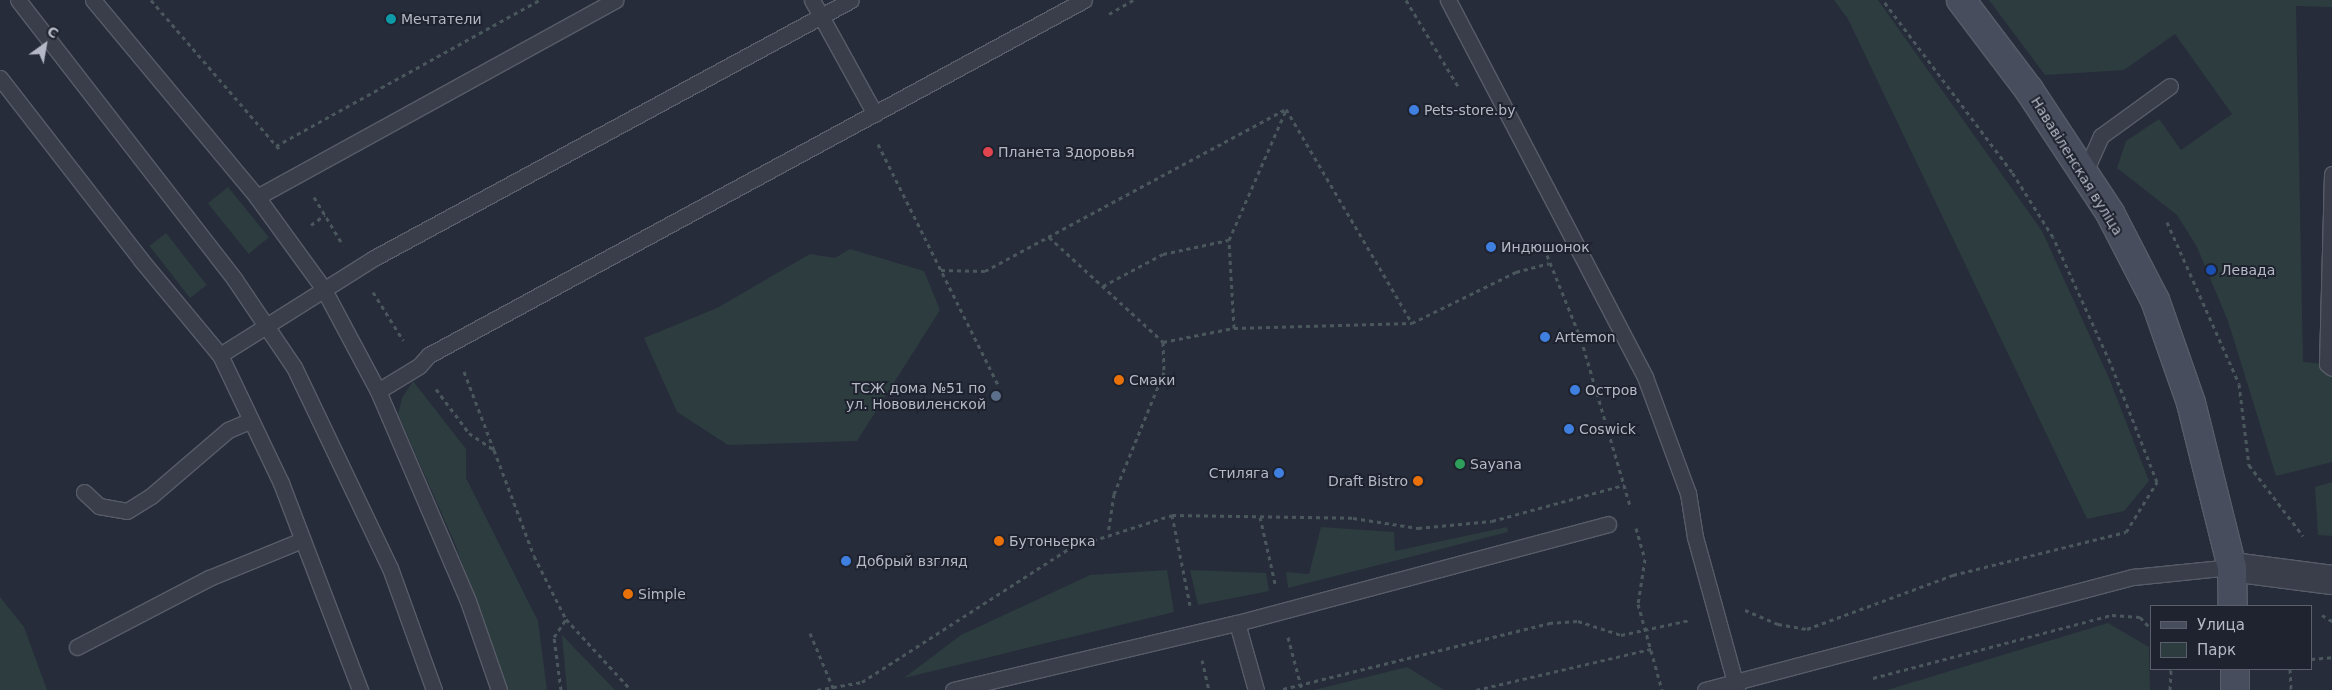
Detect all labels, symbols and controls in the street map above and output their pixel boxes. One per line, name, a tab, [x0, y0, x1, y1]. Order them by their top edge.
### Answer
place label: Мечтатели	[401, 11, 482, 27]
marker: Мечтатели	[385, 13, 397, 25]
north arrow	[20, 20, 70, 70]
text: С	[44, 23, 62, 42]
street label: Нававіленская вуліца	[2028, 94, 2126, 238]
place label: Pets-store.by	[1424, 102, 1515, 118]
marker: Pets-store.by	[1408, 104, 1420, 116]
place label: Планета Здоровья	[998, 144, 1135, 160]
marker: Планета Здоровья	[982, 146, 994, 158]
place label: Индюшонок	[1501, 239, 1590, 255]
marker: Индюшонок	[1485, 241, 1497, 253]
place label: Левада	[2221, 262, 2275, 278]
marker: Левада	[2205, 264, 2217, 276]
place label: Artemon	[1555, 329, 1616, 345]
marker: Artemon	[1539, 331, 1551, 343]
place label: Смаки	[1129, 372, 1175, 388]
marker: Смаки	[1113, 374, 1125, 386]
place label: ТСЖ дома №51 по ул. Нововиленской	[846, 380, 986, 412]
place label: Остров	[1585, 382, 1638, 398]
marker: Остров	[1569, 384, 1581, 396]
marker: ТСЖ дома №51 по ул. Нововиленской	[990, 390, 1002, 402]
place label: Coswick	[1579, 421, 1636, 437]
marker: Coswick	[1563, 423, 1575, 435]
place label: Sayana	[1470, 456, 1522, 472]
marker: Sayana	[1454, 458, 1466, 470]
place label: Стиляга	[1209, 465, 1269, 481]
marker: Стиляга	[1273, 467, 1285, 479]
place label: Draft Bistro	[1328, 473, 1408, 489]
marker: Draft Bistro	[1412, 475, 1424, 487]
place label: Бутоньерка	[1009, 533, 1096, 549]
marker: Бутоньерка	[993, 535, 1005, 547]
place label: Добрый взгляд	[856, 553, 968, 569]
marker: Добрый взгляд	[840, 555, 852, 567]
place label: Simple	[638, 586, 686, 602]
marker: Simple	[622, 588, 634, 600]
legend	[2150, 605, 2312, 670]
text: Улица	[2197, 616, 2245, 634]
text: Парк	[2197, 641, 2236, 659]

